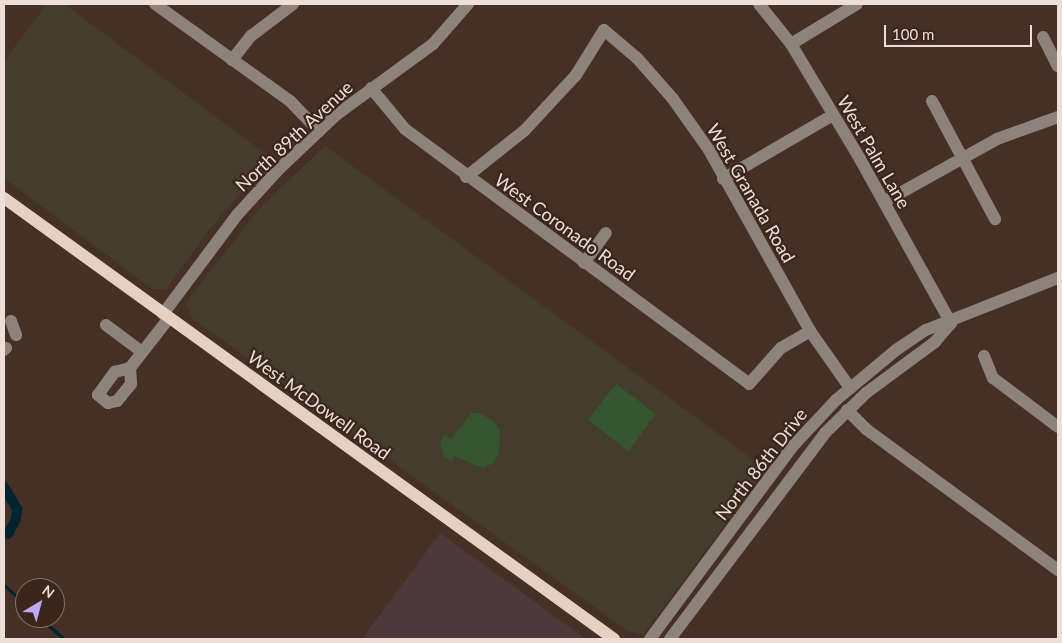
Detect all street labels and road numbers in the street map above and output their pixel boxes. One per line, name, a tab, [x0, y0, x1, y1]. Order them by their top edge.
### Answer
street label: North 89th Avenue	[231, 76, 357, 196]
street label: West Palm Lane	[833, 92, 915, 212]
street label: West Granada Road	[702, 120, 800, 266]
street label: West Coronado Road	[491, 169, 639, 285]
street label: West McDowell Road	[243, 346, 395, 464]
street label: North 86th Drive	[711, 404, 811, 524]

